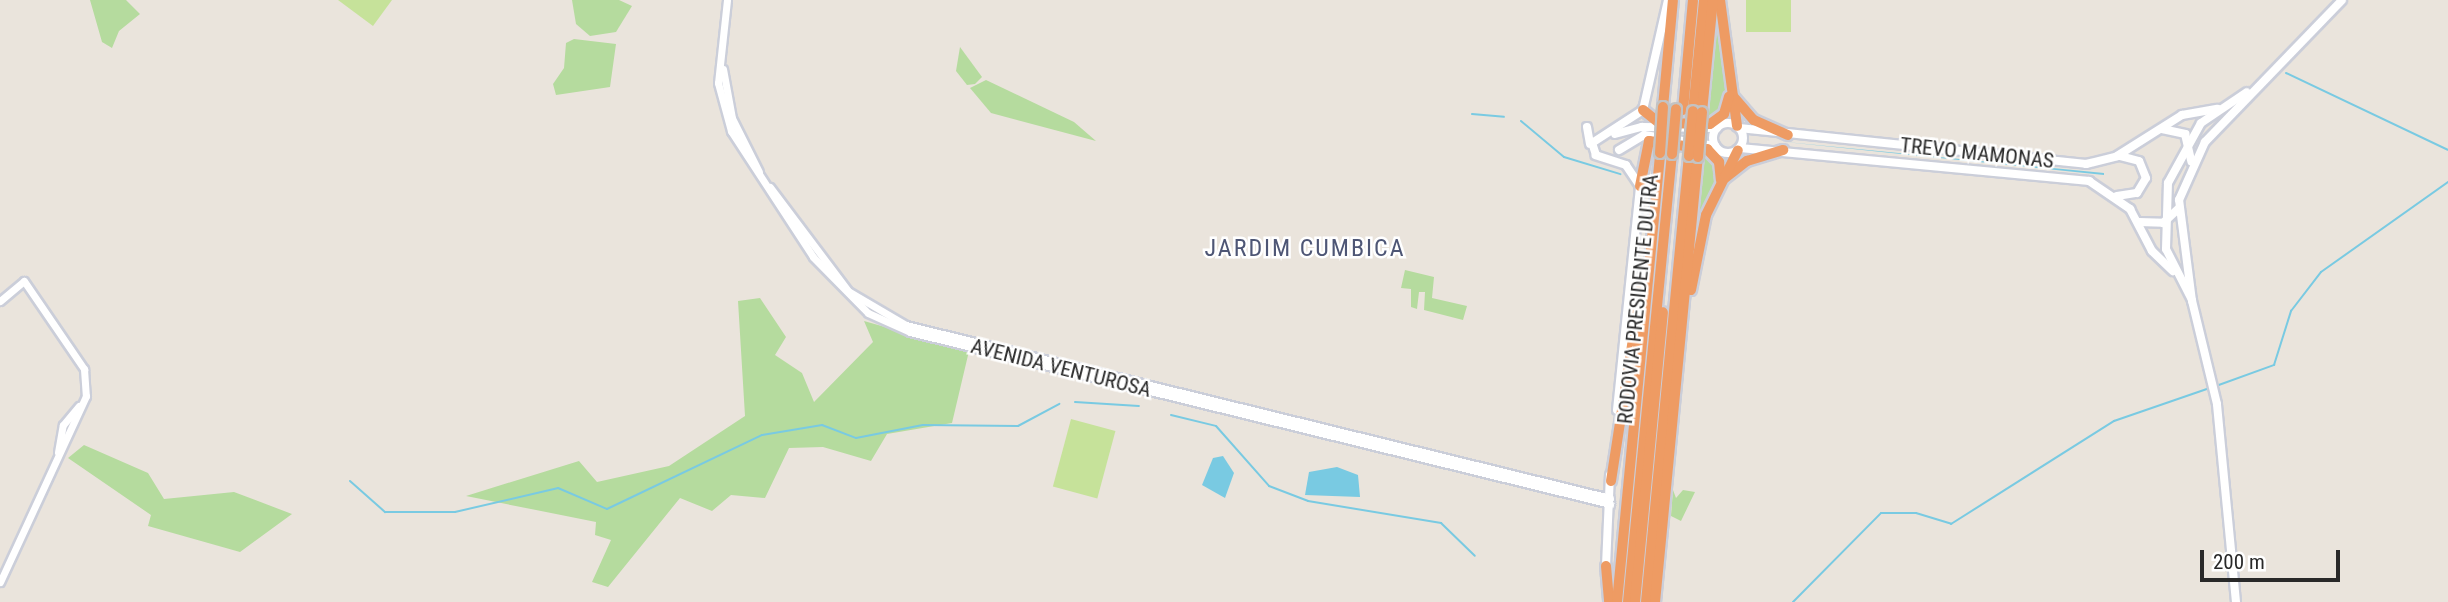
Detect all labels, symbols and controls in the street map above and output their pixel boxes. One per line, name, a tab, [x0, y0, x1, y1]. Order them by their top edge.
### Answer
street label: TREVO MAMONAS	[1899, 132, 2055, 174]
street label: RODOVIA PRESIDENTE DUTRA	[1612, 173, 1664, 425]
district label: JARDIM CUMBICA	[1206, 235, 1404, 263]
street label: AVENIDA VENTUROSA	[968, 333, 1154, 403]
scale bar	[2203, 536, 2343, 580]
text: 200 m	[2213, 550, 2265, 574]

